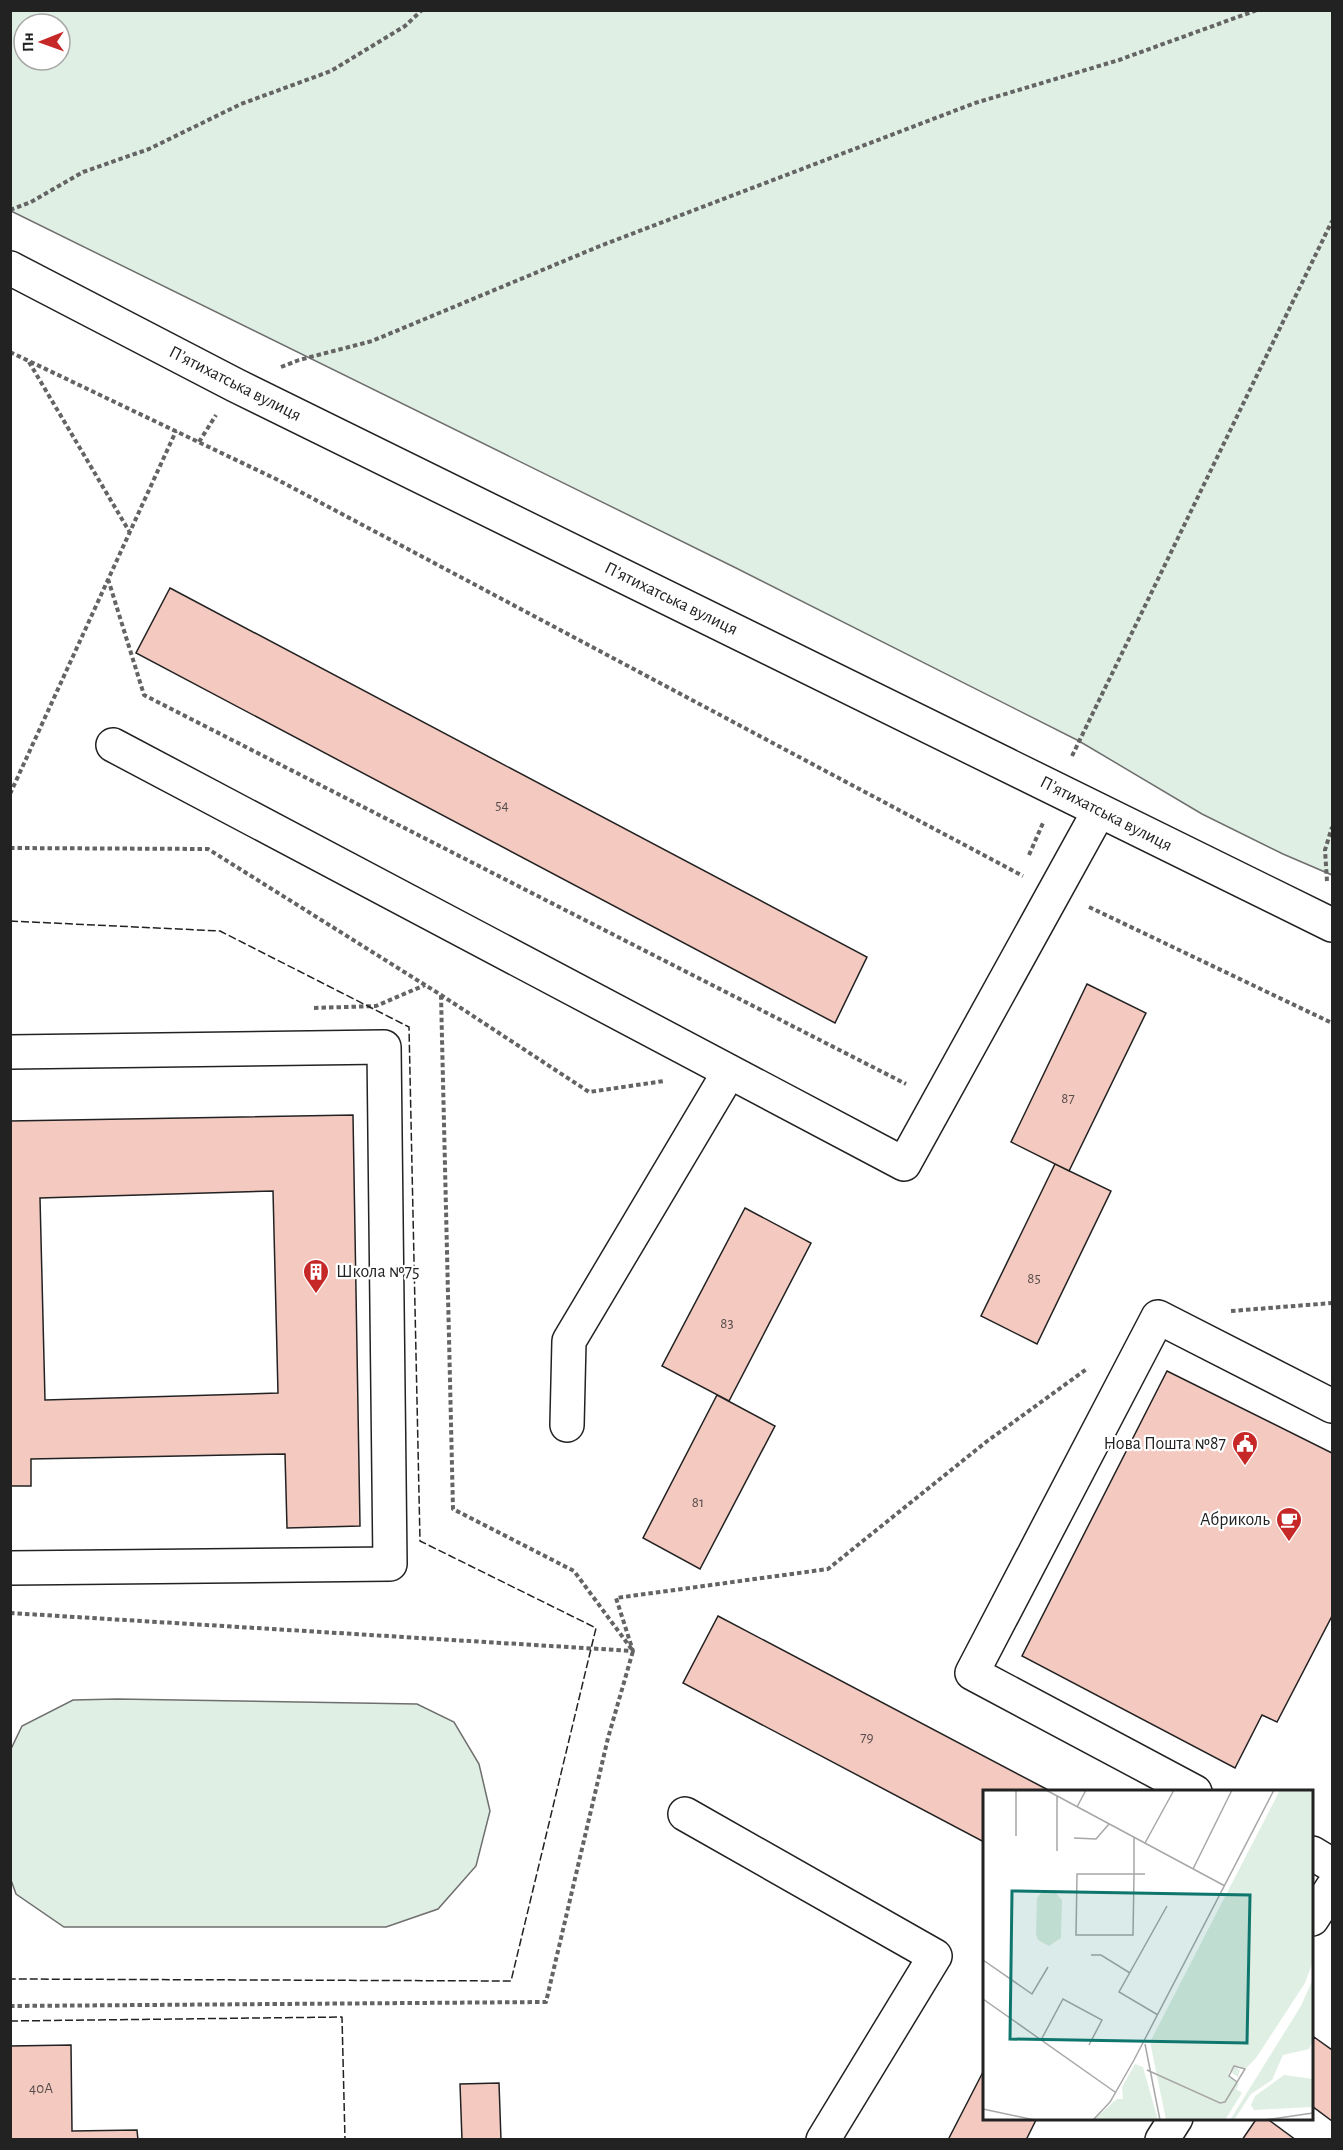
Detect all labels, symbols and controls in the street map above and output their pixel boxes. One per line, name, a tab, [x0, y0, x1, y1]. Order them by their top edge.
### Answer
north arrow	[12, 12, 72, 72]
text: Пн	[20, 32, 36, 52]
street label: П’ятихатська вулиця	[166, 343, 304, 425]
street label: П’ятихатська вулиця	[602, 559, 740, 639]
street label: П’ятихатська вулиця	[1037, 773, 1175, 855]
house number: 54	[495, 798, 509, 813]
house number: 87	[1061, 1091, 1075, 1106]
building icon: Школа №75	[301, 1257, 331, 1295]
place label: Школа №75	[336, 1263, 419, 1281]
house number: 85	[1027, 1271, 1041, 1286]
house number: 83	[720, 1316, 734, 1331]
public building icon: Нова Пошта №87	[1230, 1429, 1260, 1467]
place label: Нова Пошта №87	[1103, 1435, 1226, 1453]
house number: 81	[692, 1495, 704, 1510]
cafe icon: Абриколь	[1274, 1505, 1304, 1543]
place label: Абриколь	[1200, 1510, 1270, 1529]
house number: 79	[860, 1730, 874, 1745]
inset map	[983, 1790, 1313, 2120]
house number: 40А	[29, 2081, 53, 2096]

